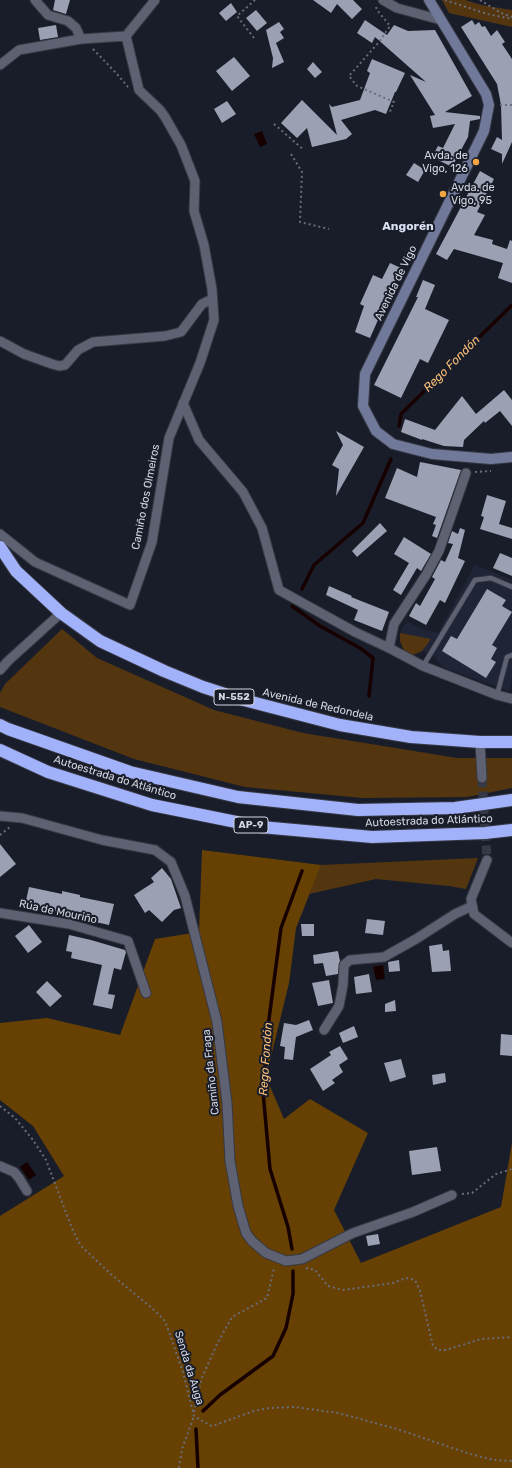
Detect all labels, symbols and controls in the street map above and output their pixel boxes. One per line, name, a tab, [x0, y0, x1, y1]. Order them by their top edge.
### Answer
place label: Avda. de Vigo, 126	[422, 149, 468, 175]
marker: Avda. de Vigo, 126	[471, 157, 481, 167]
place label: Avda. de Vigo, 95	[451, 181, 495, 207]
marker: Avda. de Vigo, 95	[438, 189, 448, 199]
district label: Angorén	[382, 220, 434, 234]
street label: Avenida de Vigo	[372, 243, 420, 323]
water label: Rego Fondón	[421, 333, 483, 395]
street label: Camiño dos Olmeiros	[129, 443, 163, 551]
street label: Avenida de Redondela	[261, 686, 375, 724]
road number: N-552	[214, 689, 254, 705]
street label: Autoestrada do Atlántico	[52, 753, 178, 803]
street label: Autoestrada do Atlántico	[365, 812, 493, 830]
road number: AP-9	[234, 817, 268, 833]
street label: Rúa de Mouriño	[18, 897, 98, 927]
water label: Rego Fondón	[256, 1022, 276, 1096]
street label: Camiño da Fraga	[200, 1029, 222, 1115]
street label: Senda da Auga	[171, 1329, 207, 1407]

